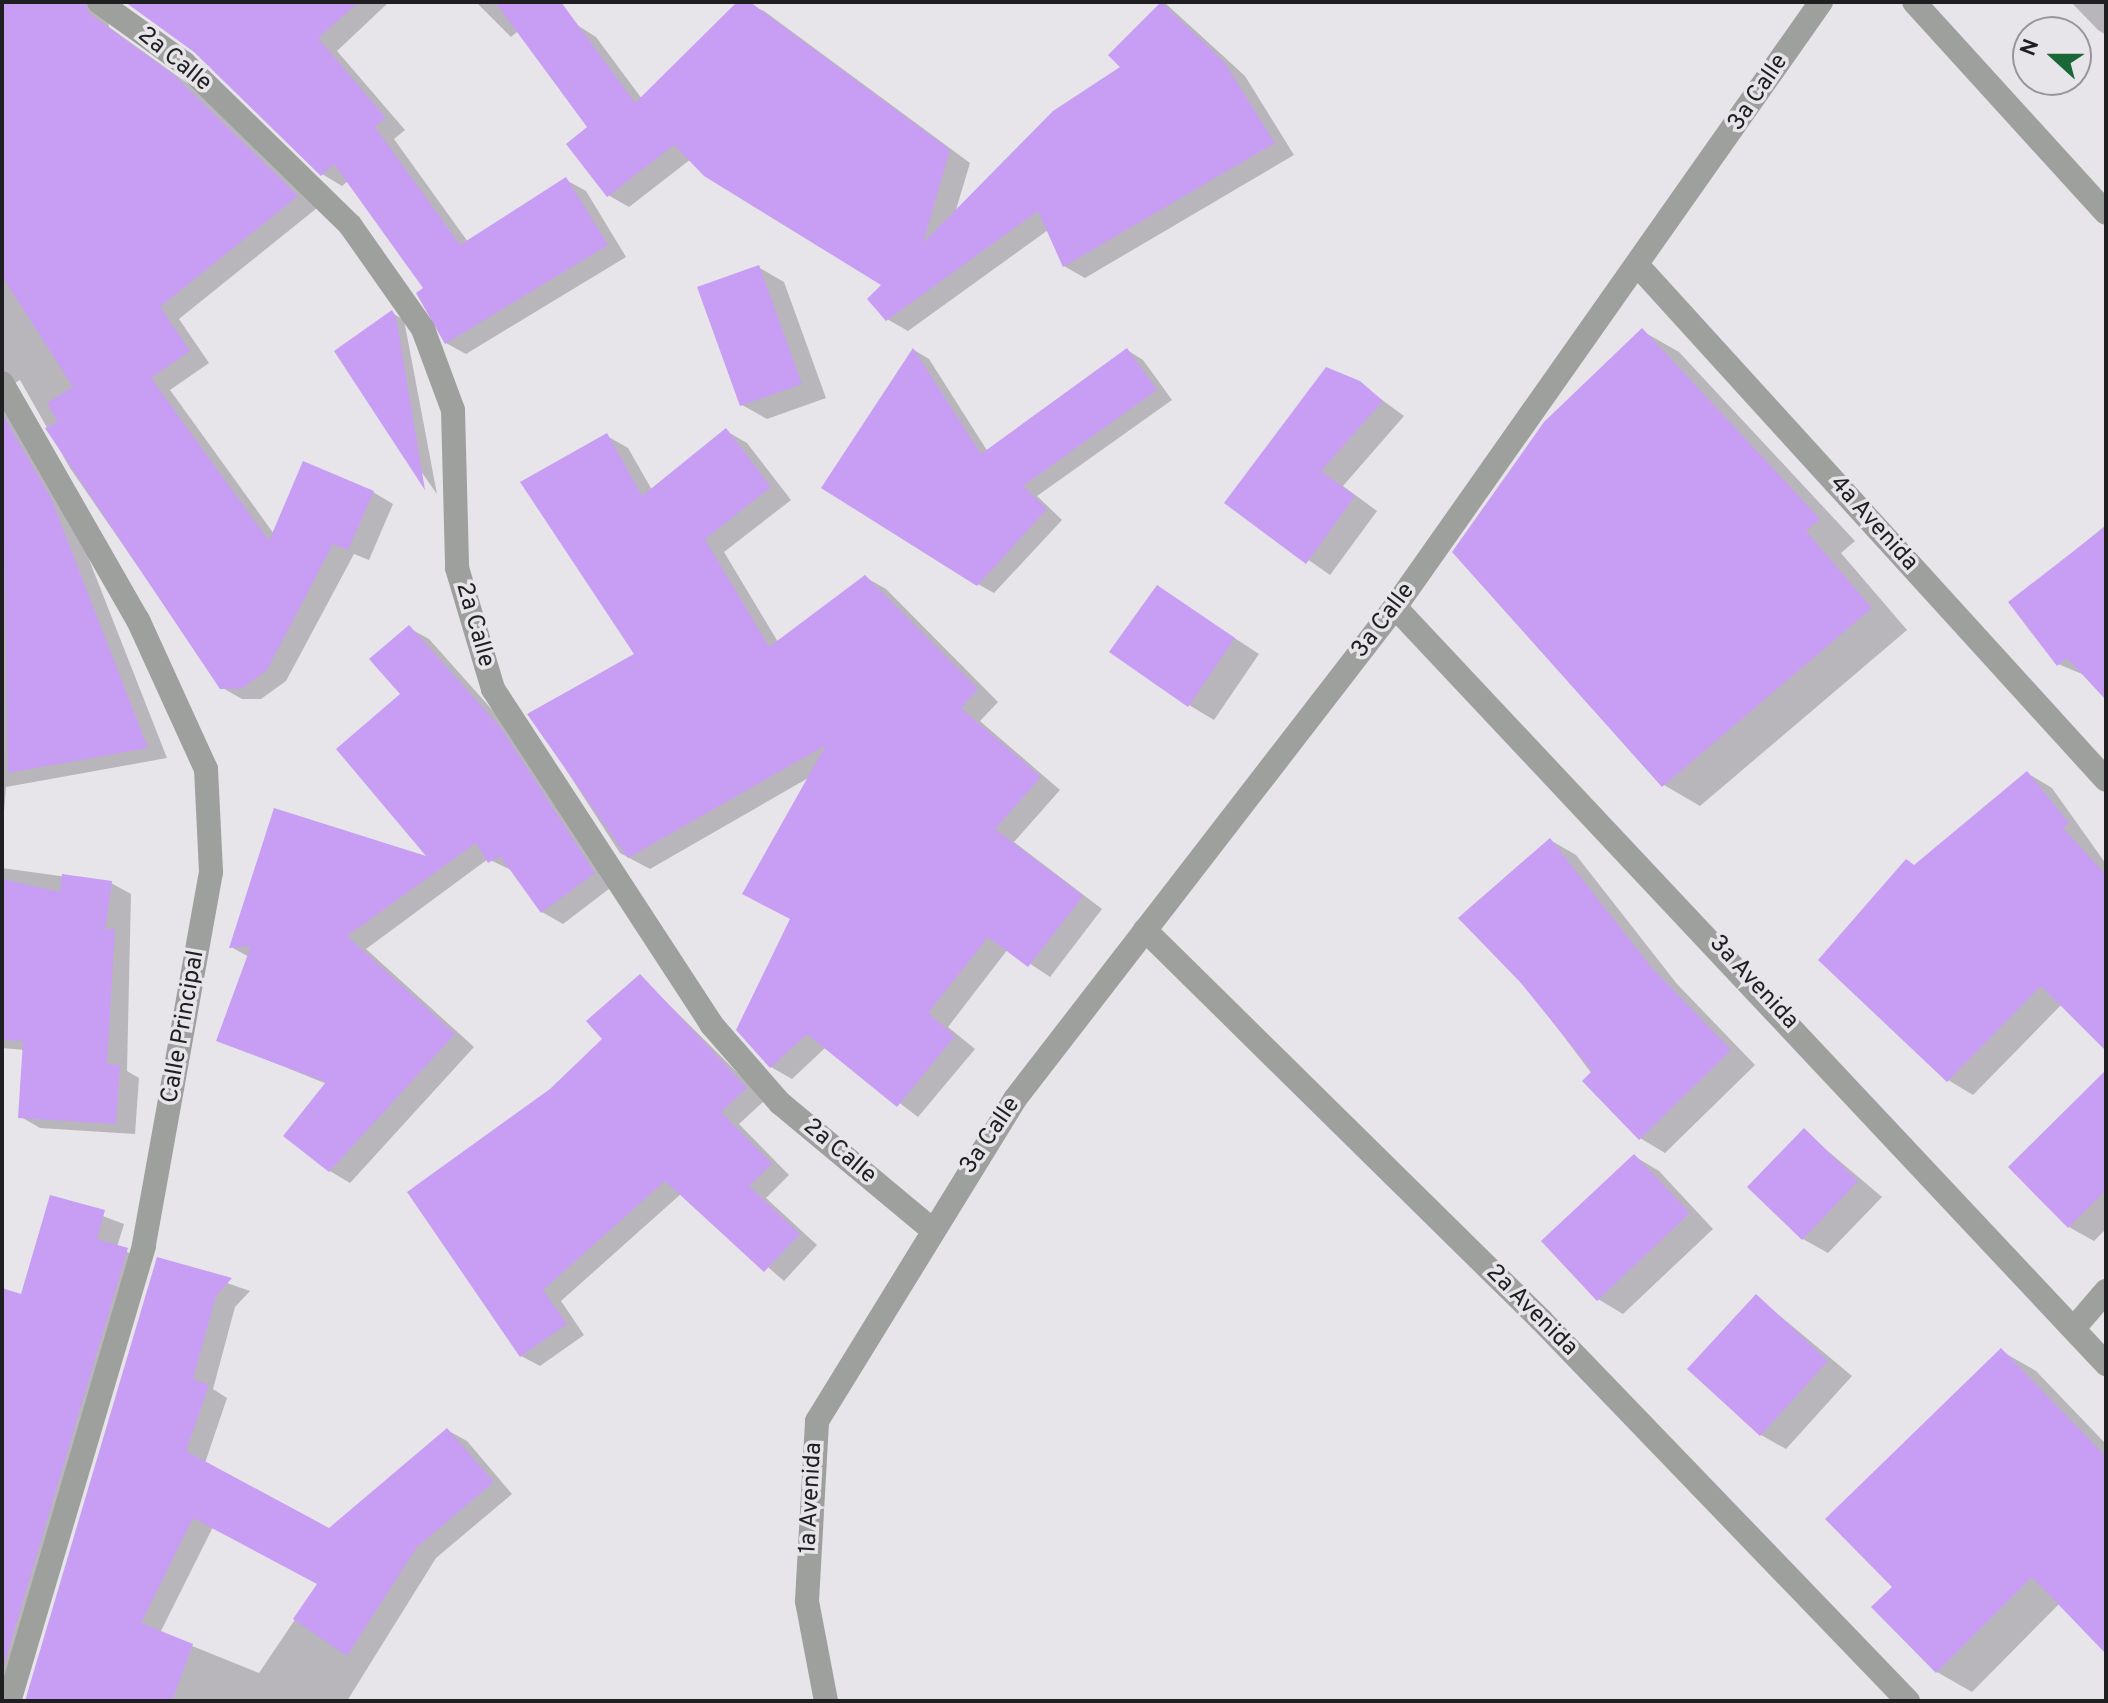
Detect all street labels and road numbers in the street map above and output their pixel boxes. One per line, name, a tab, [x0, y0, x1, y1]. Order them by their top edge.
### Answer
street label: 2a Calle	[131, 22, 217, 98]
street label: 3a Calle	[1723, 49, 1795, 137]
street label: 4a Avenida	[1822, 470, 1924, 578]
street label: 3a Calle	[1346, 578, 1422, 664]
street label: 2a Calle	[448, 579, 500, 671]
street label: 3a Avenida	[1702, 930, 1804, 1036]
street label: Calle Principal	[156, 948, 212, 1106]
street label: 3a Calle	[955, 1092, 1027, 1180]
street label: 2a Calle	[797, 1113, 881, 1191]
street label: 2a Avenida	[1479, 1259, 1583, 1363]
street label: 1a Avenida	[795, 1441, 829, 1555]

